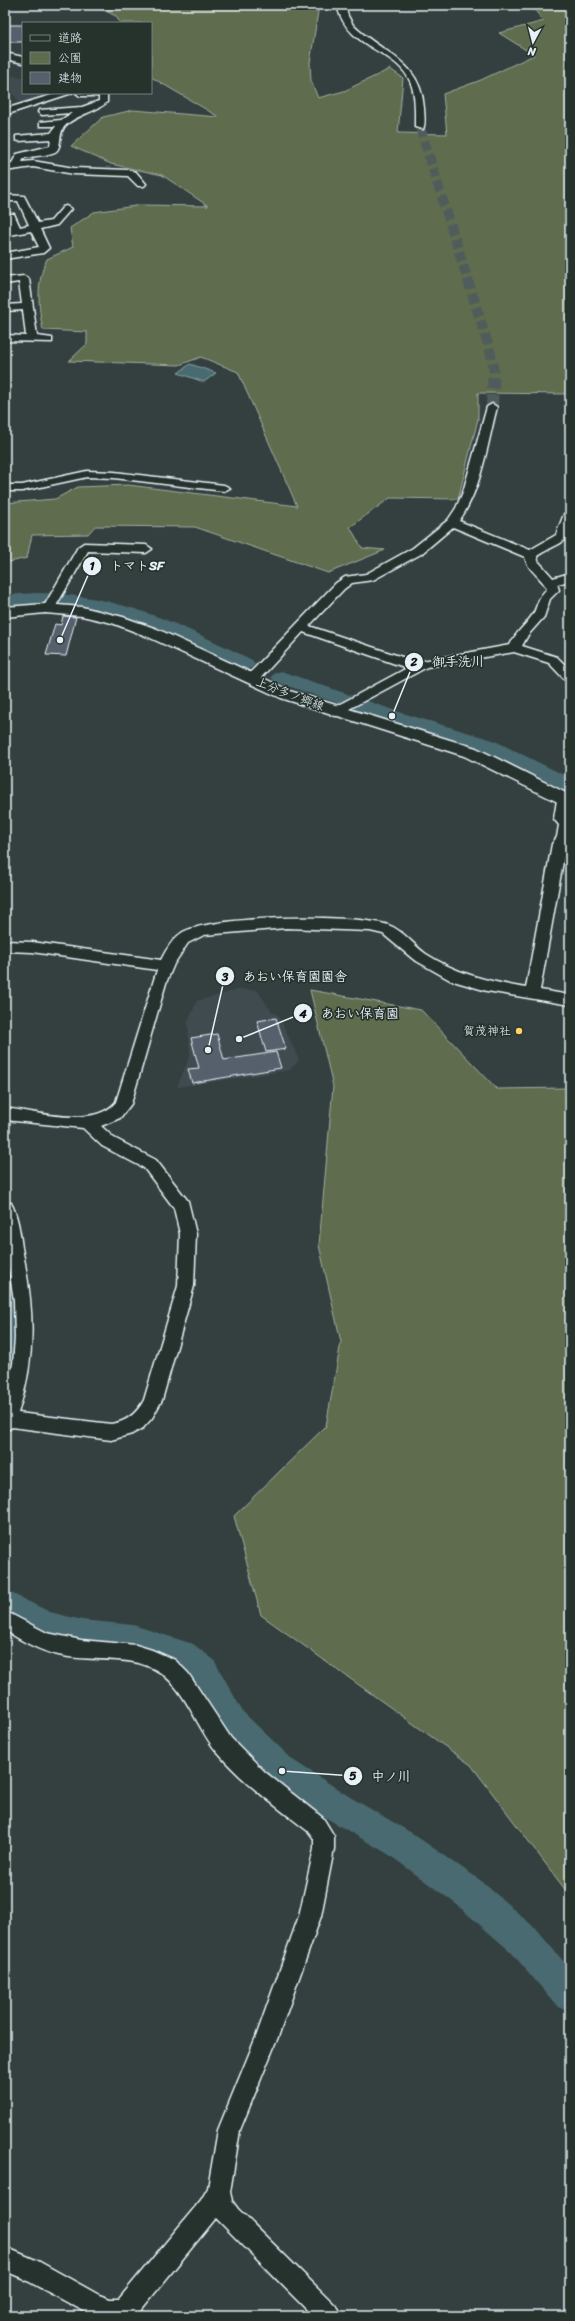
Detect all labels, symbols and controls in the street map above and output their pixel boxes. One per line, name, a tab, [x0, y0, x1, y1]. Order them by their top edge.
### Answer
legend	[22, 22, 152, 94]
north arrow	[513, 22, 553, 62]
text: 道路	[58, 27, 82, 49]
text: N	[527, 41, 538, 61]
text: 公園	[58, 47, 82, 69]
text: 建物	[58, 67, 82, 89]
callout: トマトSF	[82, 553, 172, 578]
text: トマトSF	[110, 554, 166, 577]
text: 1	[89, 555, 95, 577]
callout: 御手洗川	[404, 649, 492, 674]
text: 御手洗川	[432, 650, 484, 673]
text: 2	[410, 651, 418, 673]
street label: 上分多ノ郷線	[252, 671, 328, 717]
callout: あおい保育園園舎	[215, 964, 355, 989]
text: あおい保育園園舎	[243, 965, 347, 988]
text: 3	[221, 966, 229, 988]
callout: あおい保育園	[293, 1001, 407, 1026]
text: あおい保育園	[321, 1002, 399, 1025]
text: 4	[298, 1003, 307, 1025]
place label: 賀茂神社	[463, 1020, 511, 1042]
marker: 賀茂神社	[514, 1026, 524, 1036]
callout: 中ノ川	[343, 1764, 418, 1789]
text: 5	[349, 1765, 357, 1787]
text: 中ノ川	[371, 1765, 411, 1788]

